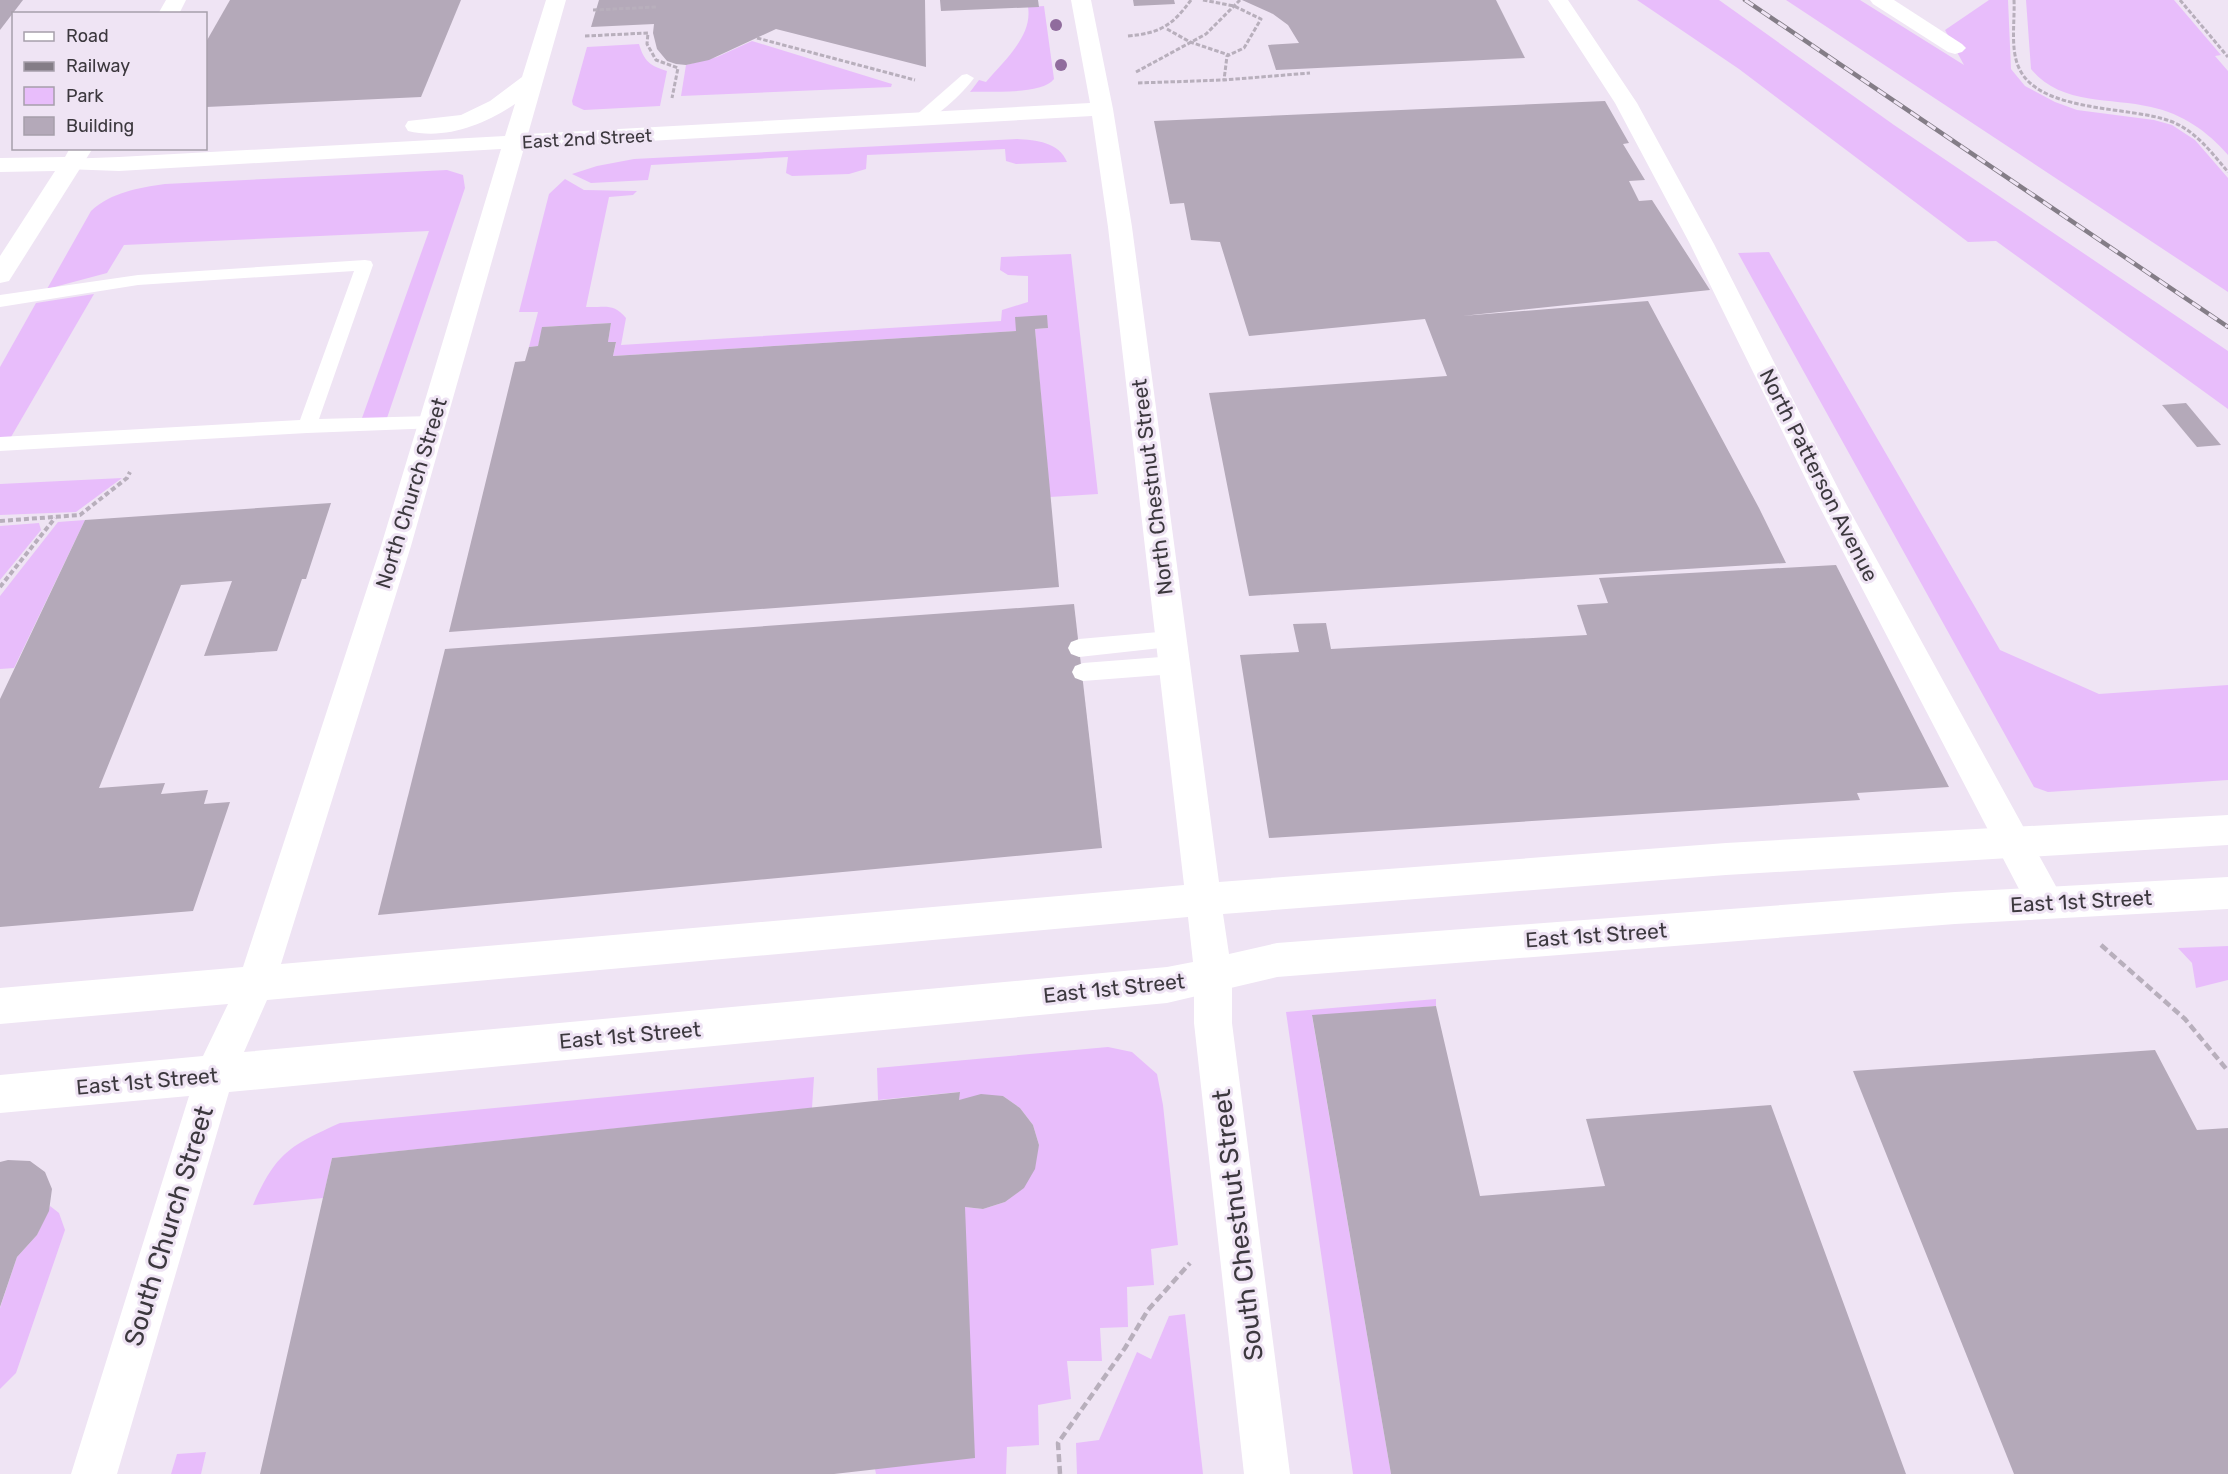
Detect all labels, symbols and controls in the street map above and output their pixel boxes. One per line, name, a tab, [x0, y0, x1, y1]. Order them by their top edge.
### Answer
legend	[12, 12, 207, 150]
text: Road	[66, 25, 109, 47]
text: Railway	[66, 55, 130, 77]
text: Park	[66, 85, 104, 107]
text: Building	[66, 115, 134, 137]
street label: East 2nd Street	[521, 125, 653, 153]
street label: North Patterson Avenue	[1754, 364, 1884, 586]
street label: North Chestnut Street	[1126, 377, 1178, 597]
street label: North Church Street	[370, 395, 452, 591]
street label: East 1st Street	[2009, 885, 2153, 917]
street label: East 1st Street	[1524, 918, 1668, 952]
street label: East 1st Street	[1042, 968, 1186, 1008]
street label: East 1st Street	[558, 1016, 702, 1054]
street label: East 1st Street	[75, 1062, 219, 1100]
street label: South Chestnut Street	[1206, 1087, 1270, 1363]
street label: South Church Street	[118, 1102, 220, 1350]

